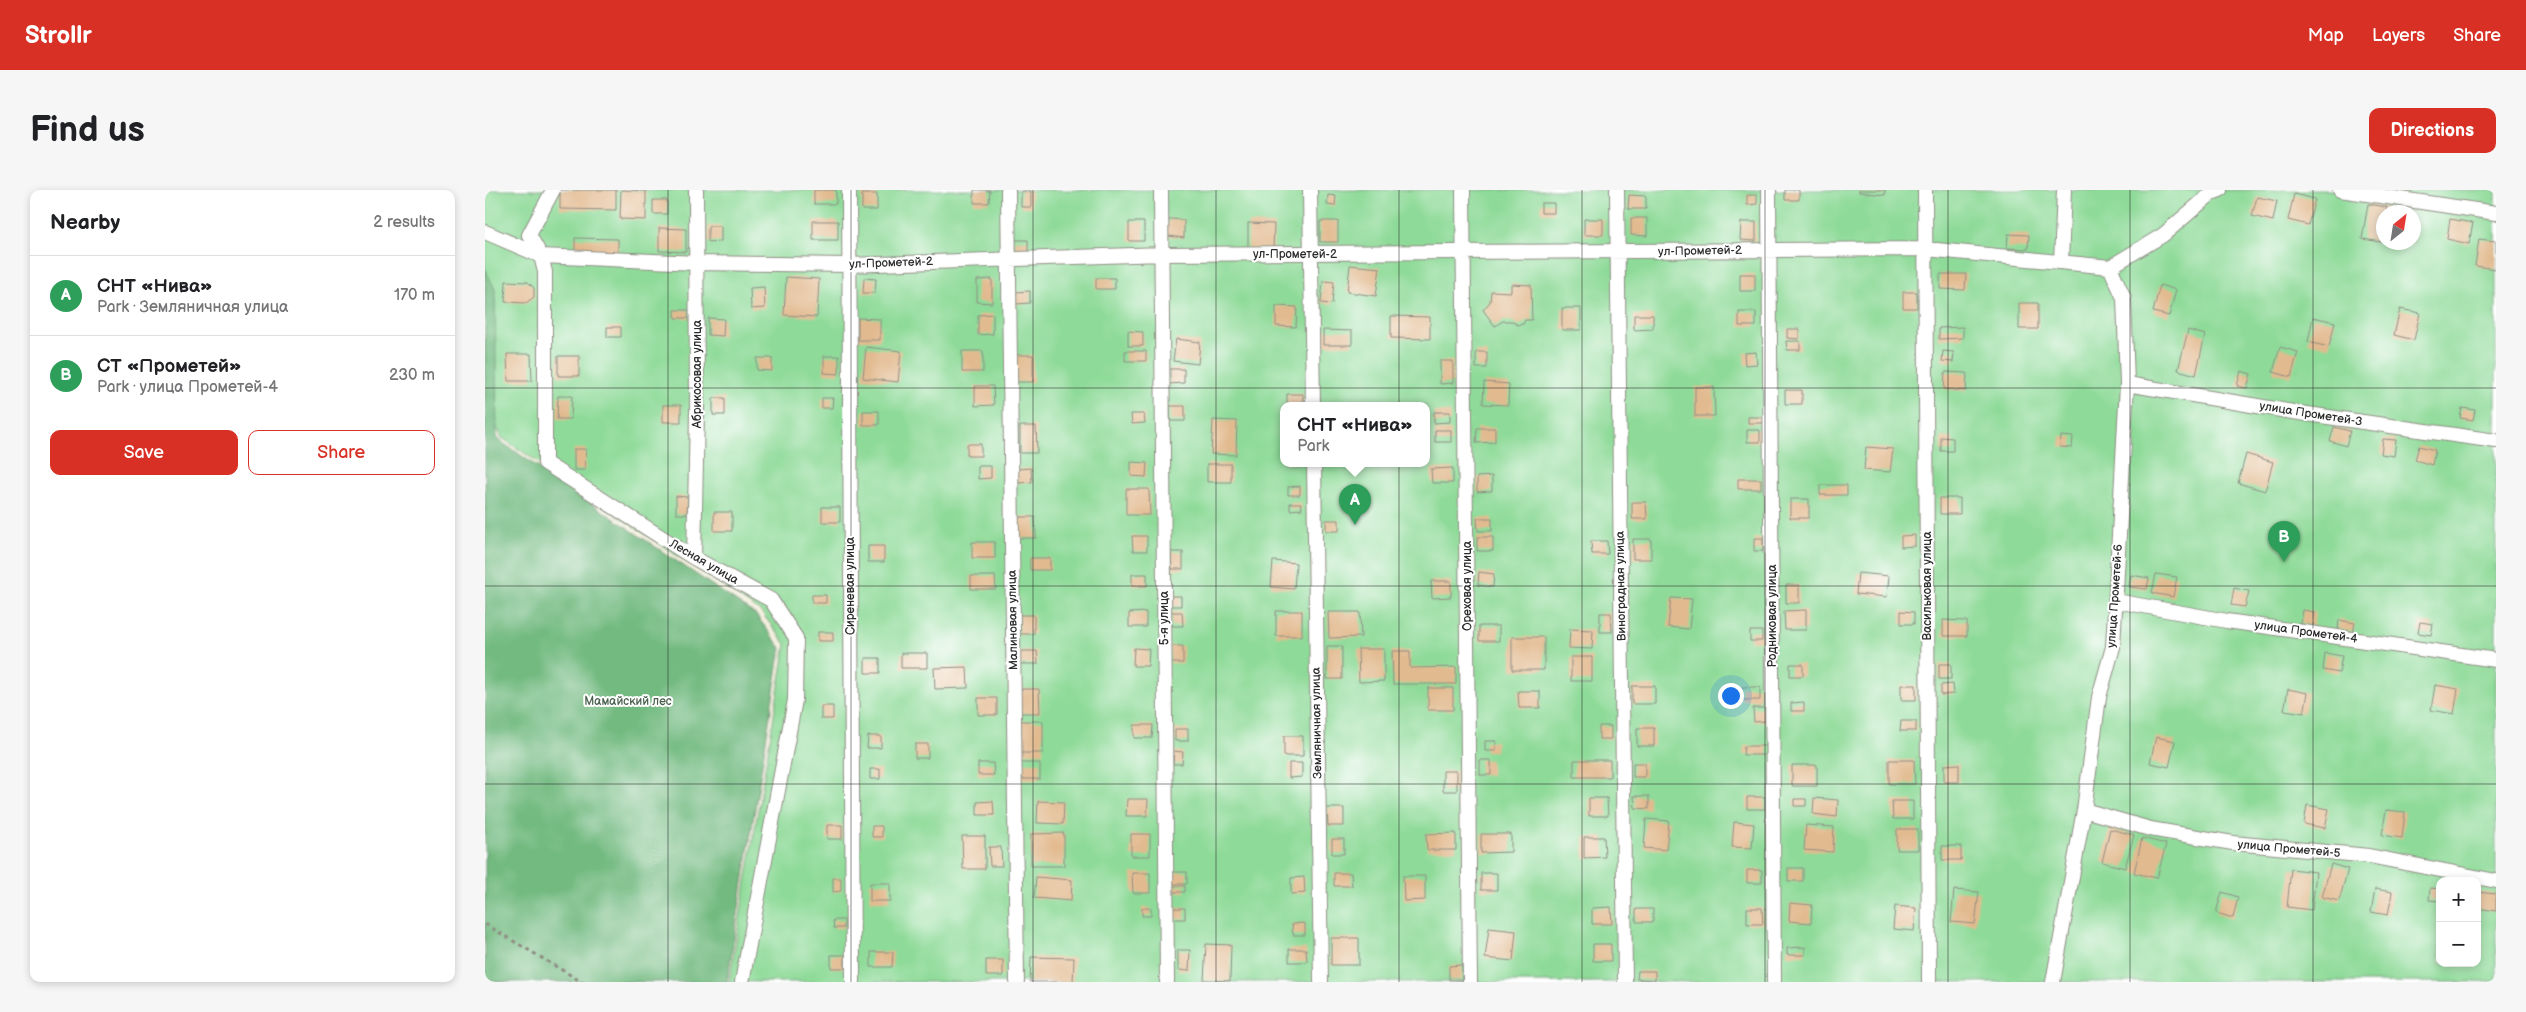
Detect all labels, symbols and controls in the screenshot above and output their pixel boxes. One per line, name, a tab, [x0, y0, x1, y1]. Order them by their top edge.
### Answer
text: Strollr	[25, 21, 92, 50]
text: Map	[2308, 25, 2344, 46]
text: Layers	[2372, 25, 2425, 46]
text: Share	[2453, 25, 2501, 46]
button: Directions	[2369, 108, 2496, 153]
text: Find us	[30, 109, 145, 152]
north arrow	[2376, 205, 2421, 250]
text: Nearby	[50, 210, 120, 235]
text: 2 results	[373, 213, 435, 232]
street label: ул-Прометей-2	[1658, 243, 1742, 259]
street label: ул-Прометей-2	[1253, 247, 1337, 262]
street label: ул-Прометей-2	[849, 254, 933, 272]
text: СНТ «Нива»	[97, 275, 212, 298]
text: A	[61, 286, 71, 305]
text: 170 m	[394, 286, 435, 305]
text: Park · Земляничная улица	[97, 298, 289, 317]
street label: Абрикосовая улица	[690, 320, 705, 429]
text: СТ «Прометей»	[97, 355, 241, 378]
text: B	[60, 366, 72, 385]
text: 230 m	[389, 366, 435, 385]
text: Park · улица Прометей-4	[97, 378, 278, 397]
street label: улица Прометей-3	[2258, 398, 2364, 430]
popup	[1280, 402, 1430, 467]
text: СНТ «Нива»	[1297, 414, 1413, 437]
button: Save	[50, 430, 238, 475]
button: Share	[248, 430, 435, 475]
text: Park	[1297, 437, 1329, 456]
pin: A	[1339, 484, 1371, 525]
pin: B	[2268, 521, 2300, 562]
street label: Виноградная улица	[1613, 531, 1629, 641]
street label: Васильковая улица	[1920, 532, 1935, 640]
street label: Лесная улица	[666, 536, 741, 588]
street label: Сиреневая улица	[843, 537, 858, 635]
street label: Ореховая улица	[1460, 541, 1475, 631]
street label: улица Прометей-6	[2104, 544, 2126, 648]
street label: Родниковая улица	[1765, 564, 1780, 668]
street label: Малиновая улица	[1005, 570, 1021, 670]
street label: 5-я улица	[1157, 591, 1172, 645]
street label: улица Прометей-4	[2254, 617, 2359, 647]
street label: Земляничная улица	[1309, 667, 1325, 779]
your location	[1718, 683, 1744, 709]
park label: Мамайский лес	[584, 694, 672, 709]
street label: улица Прометей-5	[2237, 837, 2341, 861]
map controls	[2436, 877, 2481, 967]
button: +	[2436, 877, 2481, 922]
button: −	[2436, 922, 2481, 967]

